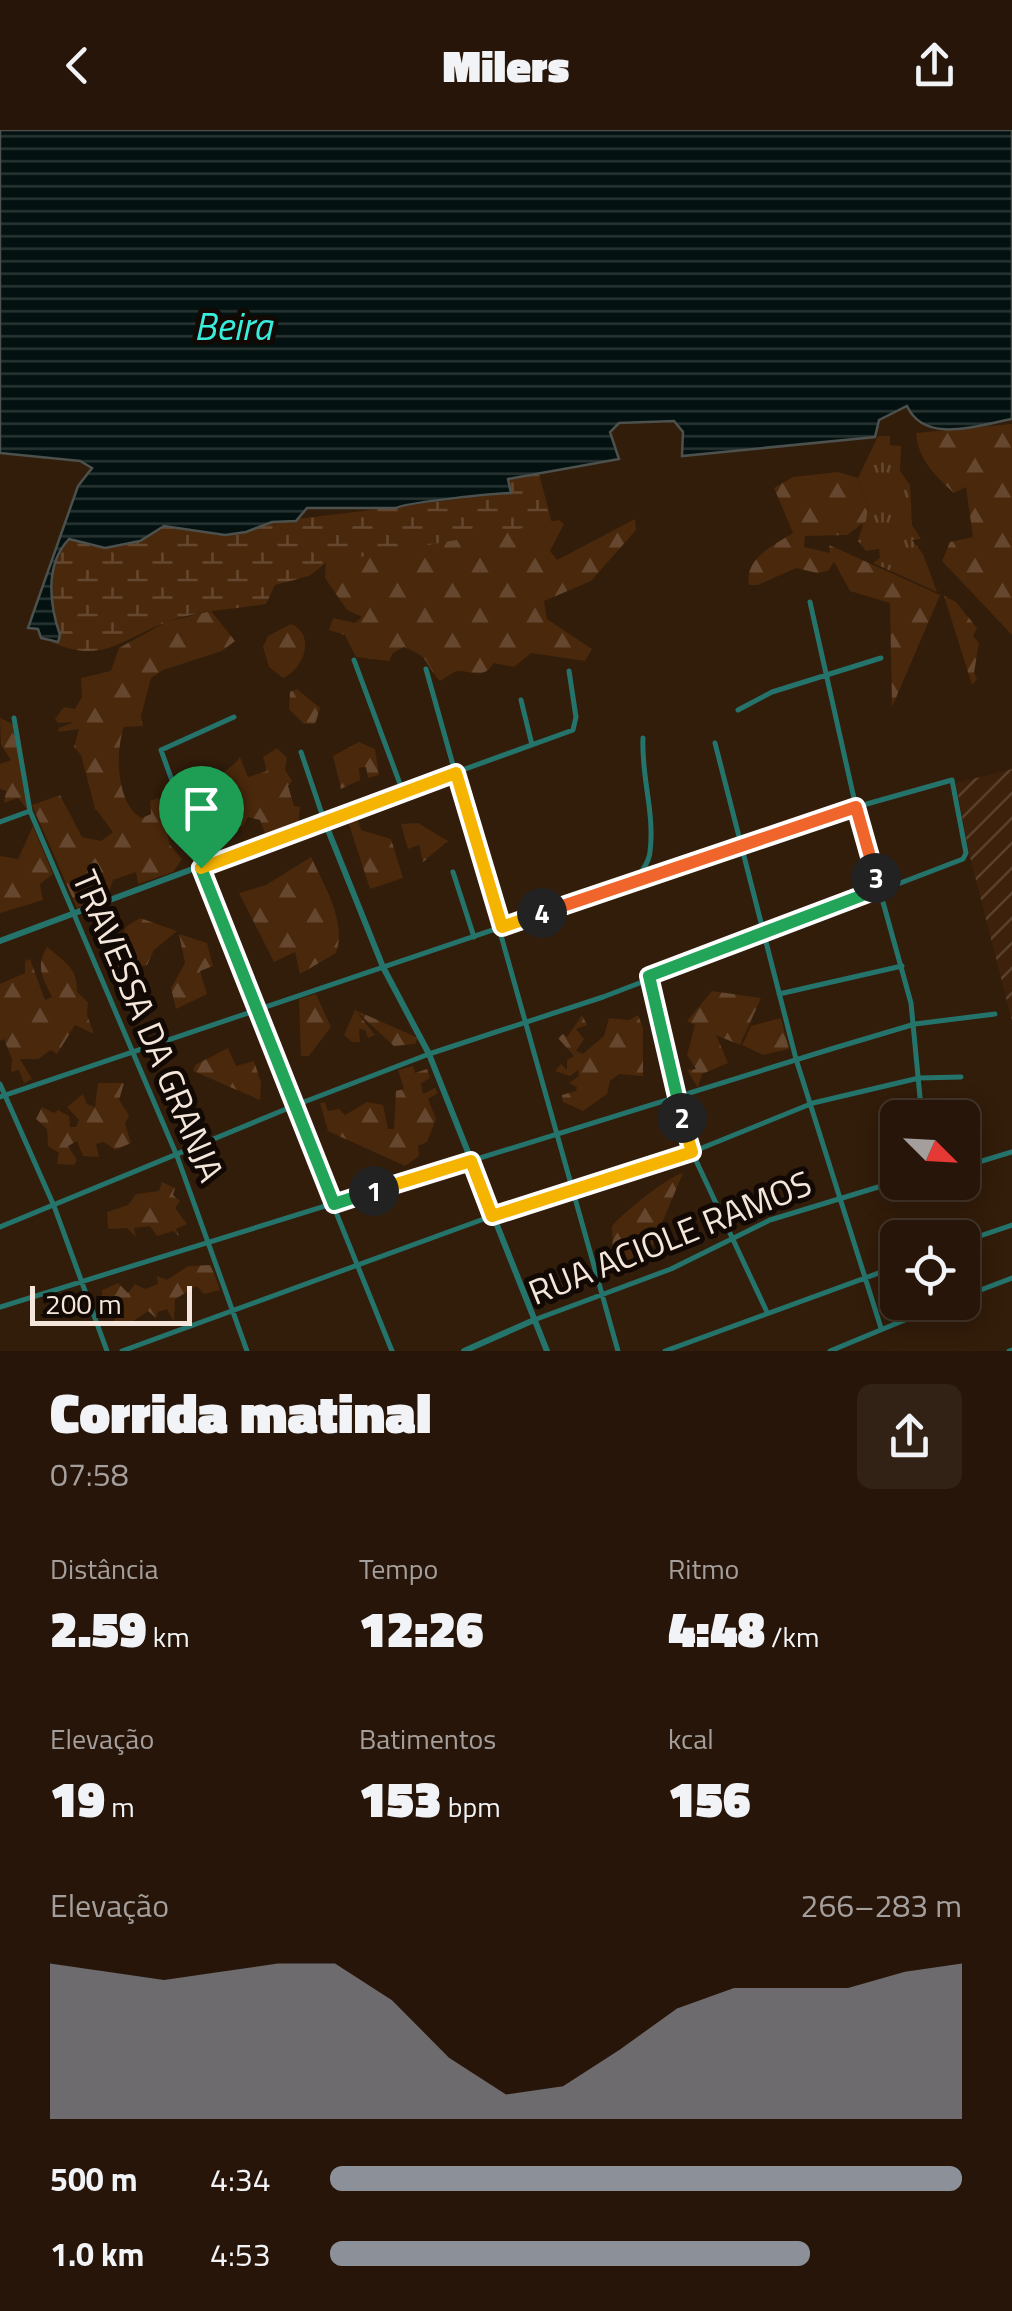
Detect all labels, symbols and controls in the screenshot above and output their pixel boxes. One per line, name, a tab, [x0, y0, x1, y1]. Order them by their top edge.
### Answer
text: Milers	[442, 31, 570, 99]
icon: back	[50, 38, 105, 93]
icon: share	[907, 38, 962, 93]
water label: Beira	[194, 297, 274, 355]
pin	[159, 766, 244, 869]
icon: arrive	[174, 781, 229, 836]
pin: 3	[851, 853, 901, 903]
text: 3	[868, 856, 884, 899]
street label: TRAVESSA DA GRANJA	[59, 861, 239, 1190]
pin: 4	[517, 888, 567, 938]
text: 4	[534, 891, 550, 934]
pin: 2	[657, 1093, 707, 1143]
text: 2	[674, 1096, 690, 1139]
north arrow	[880, 1100, 980, 1200]
map controls	[880, 1100, 980, 1320]
street label: RUA ACIOLE RAMOS	[520, 1156, 819, 1318]
pin: 1	[349, 1166, 399, 1216]
text: 1	[366, 1169, 382, 1212]
button: locate	[880, 1220, 980, 1320]
scale bar	[30, 1281, 192, 1326]
text: 200 m	[45, 1282, 122, 1325]
text: Corrida matinal	[50, 1371, 431, 1454]
button: share	[857, 1384, 962, 1489]
text: 07:58	[50, 1450, 129, 1498]
text: Distância	[50, 1547, 158, 1590]
text: Tempo	[359, 1547, 438, 1590]
text: Ritmo	[668, 1547, 739, 1590]
text: 2.59	[50, 1590, 147, 1666]
text: 12:26	[359, 1590, 483, 1666]
text: 4:48	[668, 1590, 765, 1666]
text: km	[147, 1615, 190, 1658]
text: /km	[765, 1615, 819, 1658]
text: Elevação	[50, 1717, 154, 1760]
text: Batimentos	[359, 1717, 496, 1760]
text: kcal	[668, 1717, 714, 1760]
text: 19	[50, 1760, 105, 1836]
text: 153	[359, 1760, 442, 1836]
text: 156	[668, 1760, 751, 1836]
text: m	[105, 1785, 135, 1828]
text: bpm	[442, 1785, 501, 1828]
text: Elevação	[50, 1881, 169, 1929]
text: 266–283 m	[800, 1881, 962, 1929]
text: 500 m	[50, 2155, 138, 2203]
text: 4:34	[210, 2155, 271, 2203]
text: 1.0 km	[50, 2230, 144, 2278]
text: 4:53	[210, 2230, 271, 2278]

